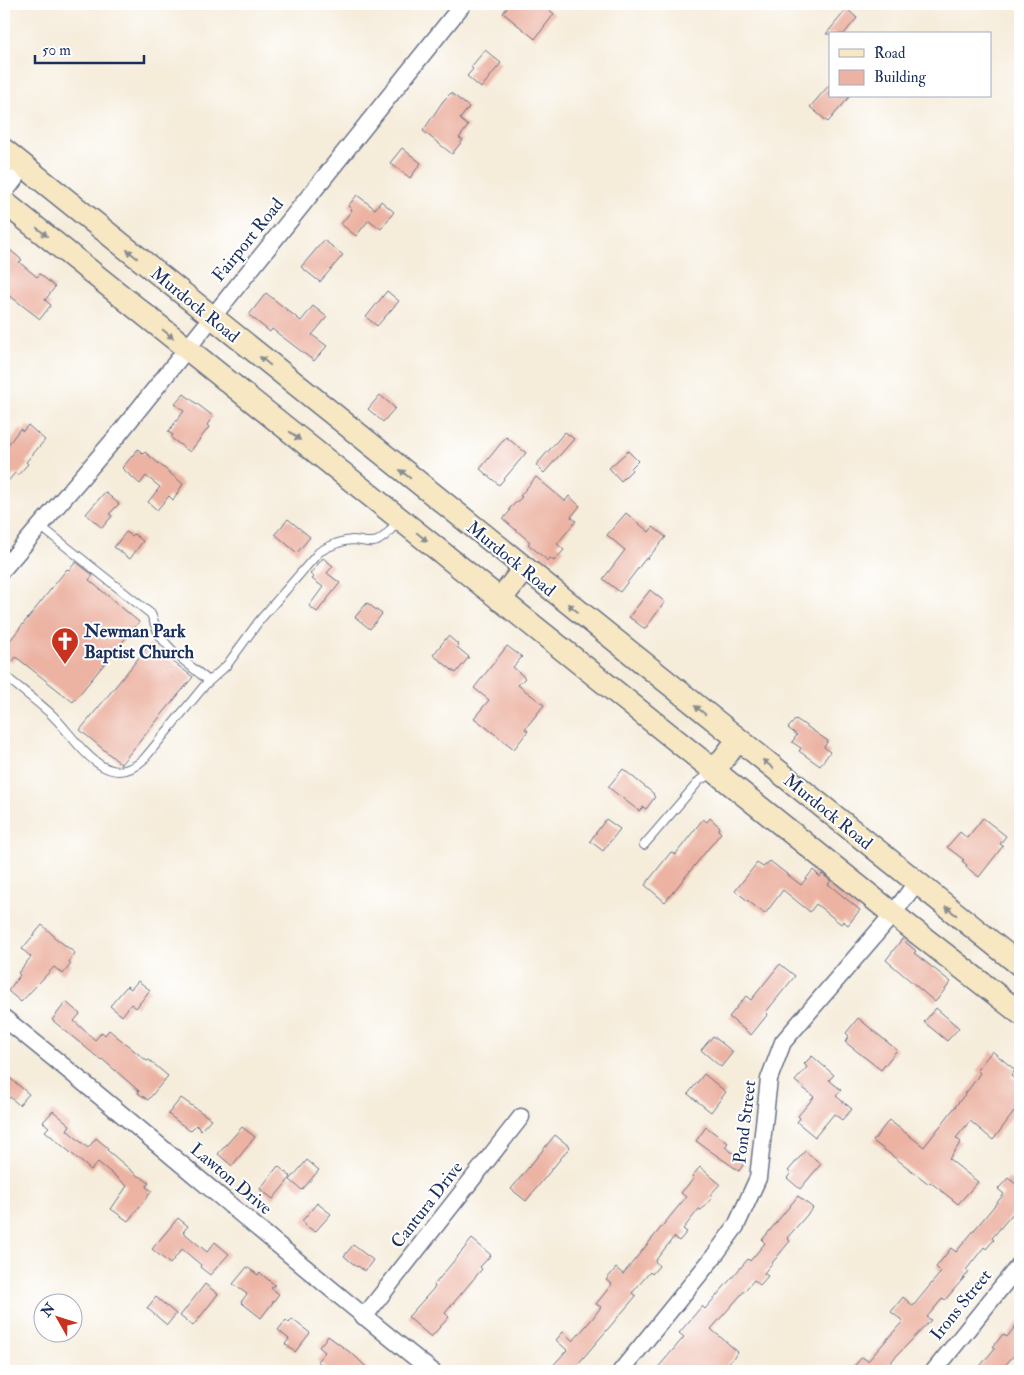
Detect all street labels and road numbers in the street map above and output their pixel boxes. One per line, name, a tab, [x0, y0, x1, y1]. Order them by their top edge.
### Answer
street label: Fairport Road	[207, 193, 289, 287]
street label: Murdock Road	[146, 262, 244, 348]
street label: Murdock Road	[462, 516, 560, 602]
street label: Murdock Road	[779, 769, 877, 855]
street label: Pond Street	[728, 1079, 762, 1165]
street label: Lawton Drive	[185, 1138, 277, 1220]
street label: Cantura Drive	[386, 1157, 468, 1253]
street label: Irons Street	[925, 1265, 997, 1345]

